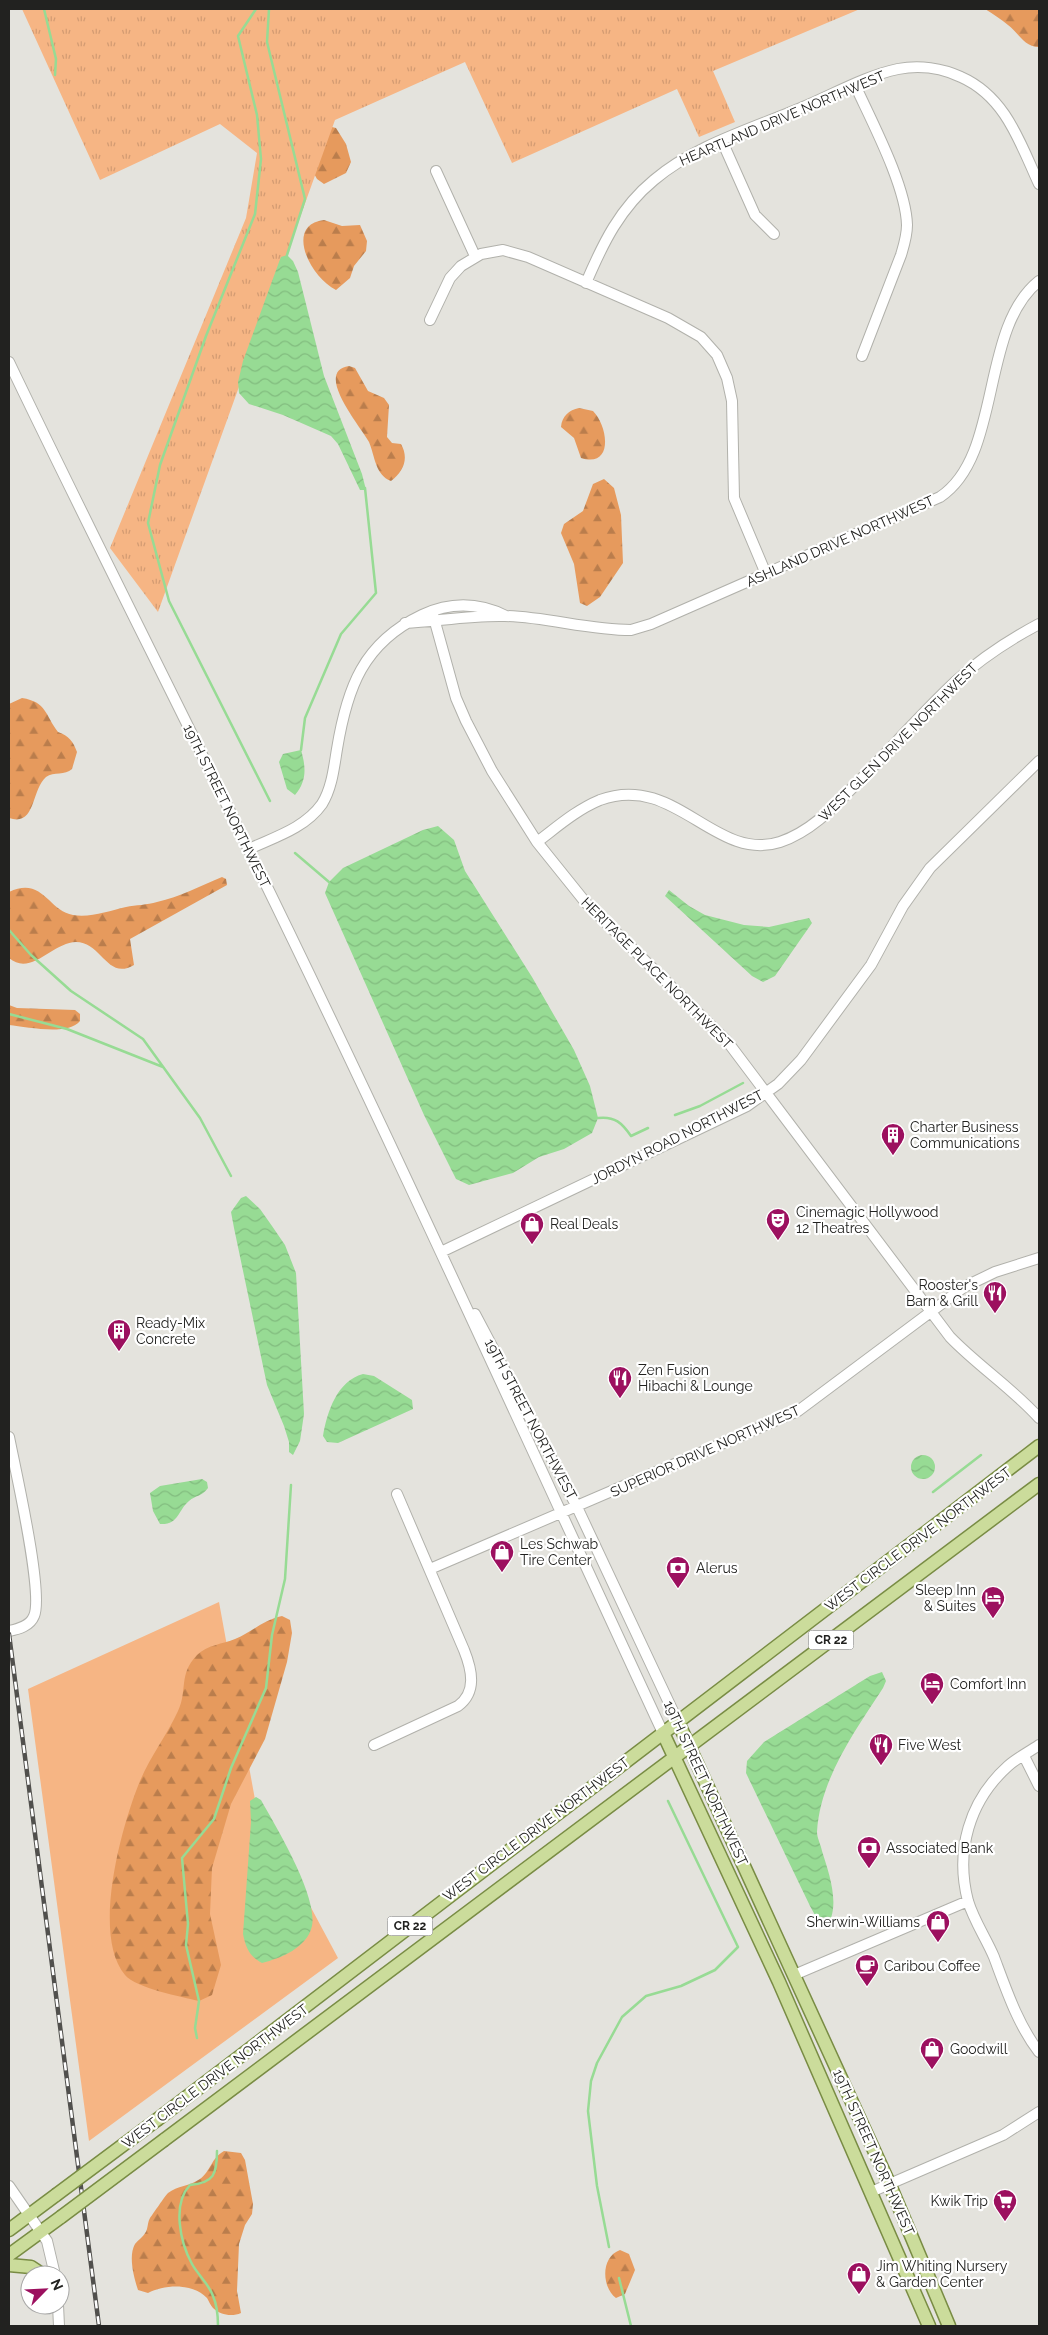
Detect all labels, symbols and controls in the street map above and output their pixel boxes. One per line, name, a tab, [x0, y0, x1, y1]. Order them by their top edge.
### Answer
street label: HEARTLAND DRIVE NORTHWEST	[677, 67, 887, 169]
street label: ASHLAND DRIVE NORTHWEST	[744, 492, 937, 590]
street label: WEST GLEN DRIVE NORTHWEST	[815, 659, 981, 825]
street label: 19TH STREET NORTHWEST	[180, 722, 274, 891]
street label: HERITAGE PLACE NORTHWEST	[578, 894, 736, 1052]
street label: JORDYN ROAD NORTHWEST	[588, 1086, 766, 1187]
place label: Charter Business Communications	[910, 1119, 1020, 1151]
building icon: Charter Business Communications	[880, 1122, 906, 1156]
place label: Cinemagic Hollywood 12 Theatres	[796, 1204, 939, 1236]
theatre icon: Cinemagic Hollywood 12 Theatres	[765, 1207, 791, 1241]
shop icon: Real Deals	[519, 1211, 545, 1245]
place label: Real Deals	[550, 1216, 618, 1232]
place label: Rooster's Barn & Grill	[906, 1277, 978, 1309]
restaurant icon: Rooster's Barn & Grill	[982, 1280, 1008, 1314]
place label: Ready-Mix Concrete	[136, 1315, 205, 1347]
building icon: Ready-Mix Concrete	[106, 1318, 132, 1352]
street label: 19TH STREET NORTHWEST	[482, 1336, 581, 1503]
place label: Zen Fusion Hibachi & Lounge	[638, 1362, 753, 1394]
restaurant icon: Zen Fusion Hibachi & Lounge	[607, 1365, 633, 1399]
street label: SUPERIOR DRIVE NORTHWEST	[608, 1402, 803, 1500]
street label: WEST CIRCLE DRIVE NORTHWEST	[822, 1463, 1015, 1614]
place label: Les Schwab Tire Center	[520, 1536, 599, 1568]
shop icon: Les Schwab Tire Center	[489, 1539, 515, 1573]
bank icon: Alerus	[665, 1555, 691, 1589]
place label: Alerus	[696, 1560, 738, 1576]
place label: Sleep Inn & Suites	[915, 1582, 976, 1614]
hotel icon: Sleep Inn & Suites	[980, 1585, 1006, 1619]
road number: CR 22	[808, 1630, 854, 1650]
hotel icon: Comfort Inn	[919, 1671, 945, 1705]
place label: Comfort Inn	[950, 1676, 1026, 1692]
street label: 19TH STREET NORTHWEST	[661, 1698, 751, 1868]
restaurant icon: Five West	[868, 1732, 894, 1766]
place label: Five West	[898, 1737, 961, 1753]
street label: WEST CIRCLE DRIVE NORTHWEST	[440, 1753, 633, 1904]
bank icon: Associated Bank	[856, 1835, 882, 1869]
place label: Associated Bank	[886, 1840, 994, 1856]
shop icon: Sherwin-Williams	[925, 1909, 951, 1943]
place label: Sherwin-Williams	[807, 1914, 920, 1930]
road number: CR 22	[388, 1916, 432, 1935]
cafe icon: Caribou Coffee	[854, 1953, 880, 1987]
place label: Caribou Coffee	[884, 1958, 980, 1974]
street label: WEST CIRCLE DRIVE NORTHWEST	[119, 2000, 312, 2151]
shop icon: Goodwill	[919, 2036, 945, 2070]
place label: Goodwill	[950, 2041, 1008, 2057]
street label: 19TH STREET NORTHWEST	[830, 2067, 918, 2238]
supermarket icon: Kwik Trip	[992, 2188, 1018, 2222]
place label: Kwik Trip	[931, 2193, 988, 2209]
place label: Jim Whiting Nursery & Garden Center	[876, 2258, 1008, 2290]
shop icon: Jim Whiting Nursery & Garden Center	[846, 2261, 872, 2295]
north arrow	[20, 2265, 70, 2315]
text: N	[47, 2277, 66, 2293]

